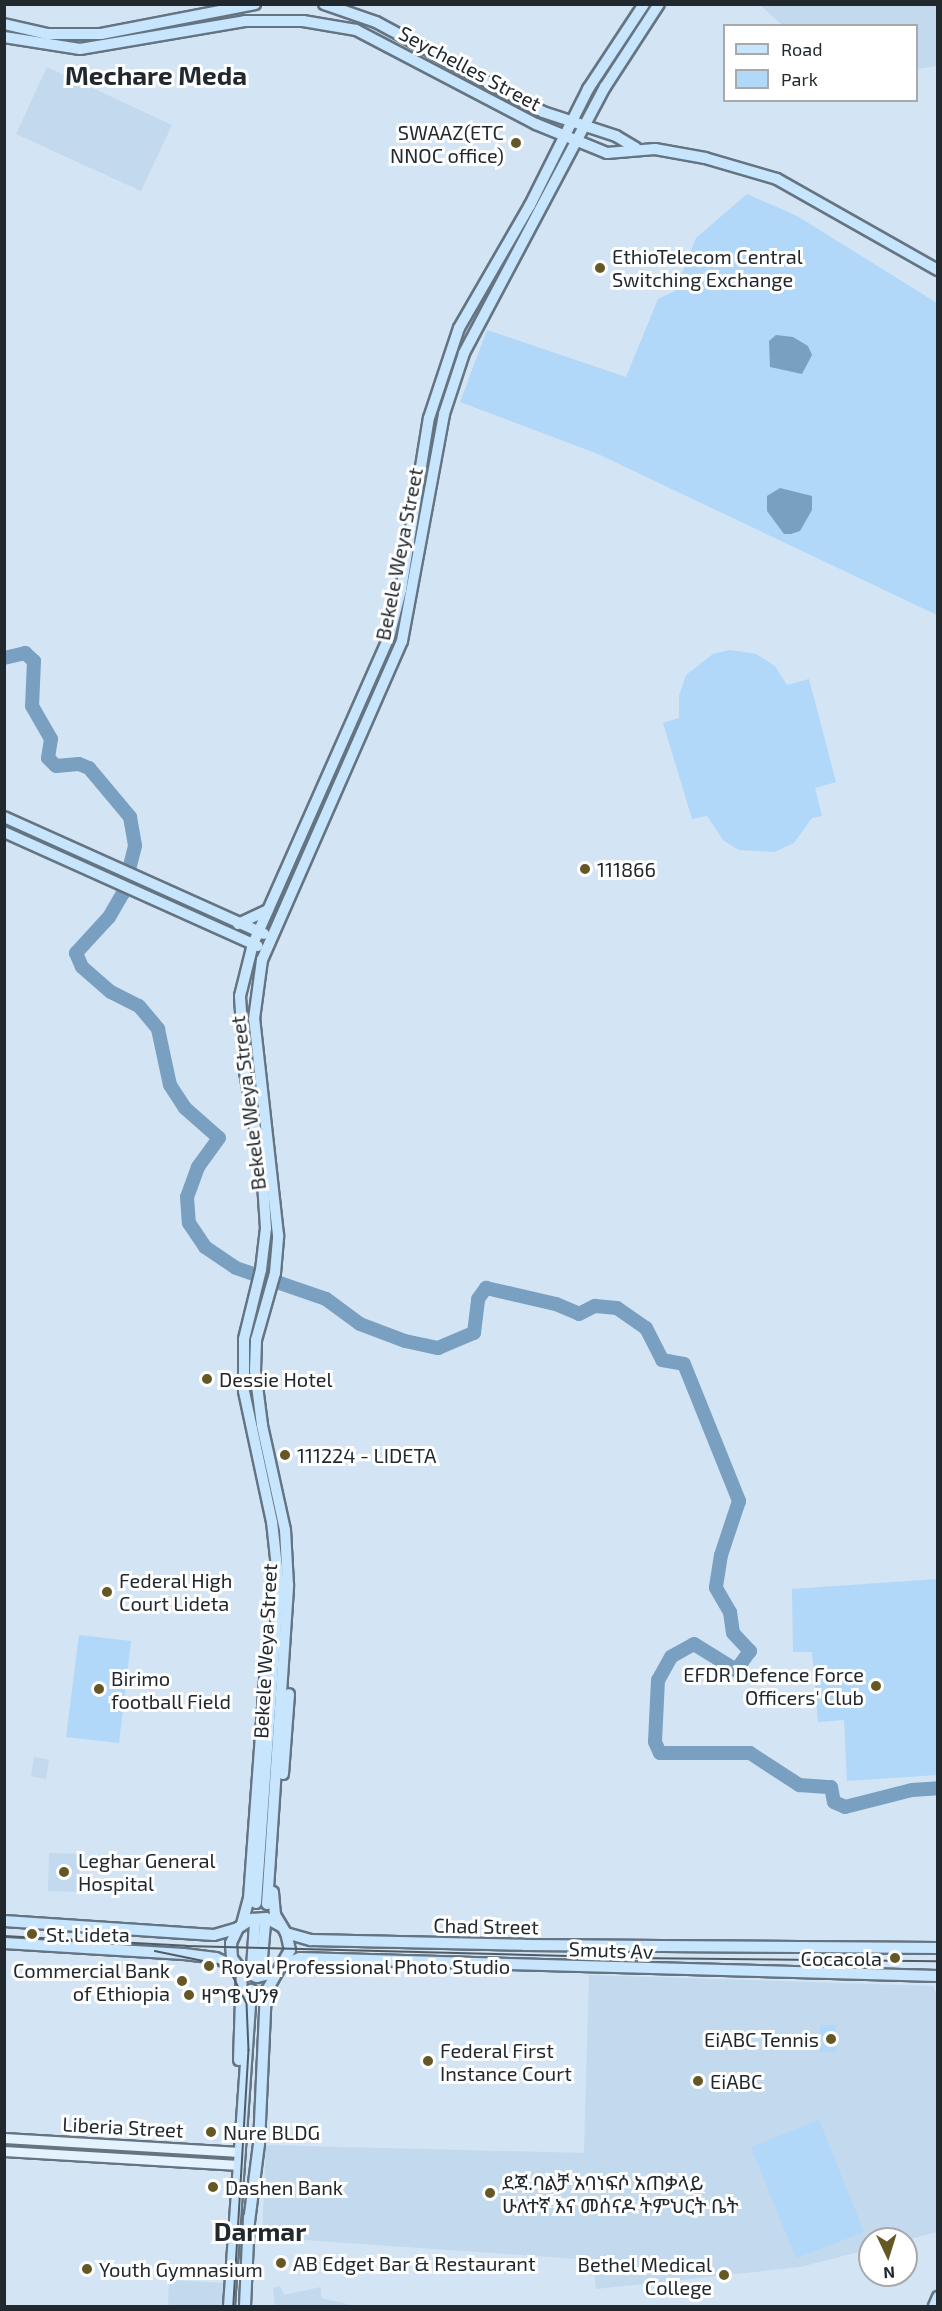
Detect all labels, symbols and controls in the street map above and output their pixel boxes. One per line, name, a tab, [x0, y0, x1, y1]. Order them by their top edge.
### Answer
street label: Seychelles Street	[395, 20, 545, 116]
legend	[723, 24, 918, 102]
text: Road	[781, 38, 822, 60]
district label: Mechare Meda	[65, 59, 247, 91]
text: Park	[781, 68, 818, 90]
place label: SWAAZ(ETC NNOC office)	[390, 120, 504, 167]
marker: SWAAZ(ETC NNOC office)	[509, 136, 523, 150]
place label: EthioTelecom Central Switching Exchange	[612, 244, 803, 291]
marker: EthioTelecom Central Switching Exchange	[593, 261, 607, 275]
street label: Bekele Weya Street	[370, 465, 428, 643]
place label: 111866	[597, 857, 656, 881]
marker: 111866	[578, 862, 592, 876]
street label: Bekele Weya Street	[225, 1014, 271, 1192]
place label: Dessie Hotel	[219, 1367, 332, 1391]
marker: Dessie Hotel	[200, 1372, 214, 1386]
place label: 111224 - LIDETA	[297, 1443, 436, 1467]
marker: 111224 - LIDETA	[278, 1448, 292, 1462]
street label: Bekele Weya Street	[248, 1563, 282, 1739]
place label: Federal High Court Lideta	[119, 1568, 233, 1615]
marker: Federal High Court Lideta	[100, 1585, 114, 1599]
place label: EFDR Defence Force Officers' Club	[683, 1662, 864, 1709]
place label: Birimo football Field	[111, 1666, 231, 1713]
marker: EFDR Defence Force Officers' Club	[869, 1679, 883, 1693]
marker: Birimo football Field	[92, 1682, 106, 1696]
place label: Leghar General Hospital	[78, 1848, 216, 1895]
marker: Leghar General Hospital	[55, 1863, 73, 1881]
street label: Chad Street	[433, 1913, 539, 1939]
place label: St. Lideta	[46, 1922, 130, 1946]
marker: St. Lideta	[23, 1925, 41, 1943]
street label: Smuts Av	[568, 1937, 654, 1963]
place label: Cocacola	[801, 1946, 882, 1970]
marker: Cocacola	[886, 1949, 904, 1967]
place label: Royal Professional Photo Studio	[221, 1954, 511, 1978]
place label: Commercial Bank of Ethiopia	[12, 1958, 170, 2005]
marker: Royal Professional Photo Studio	[202, 1959, 216, 1973]
marker: Commercial Bank of Ethiopia	[175, 1974, 189, 1988]
place label: ዛግዌ ህንፃ	[201, 1983, 279, 2007]
marker: ዛግዌ ህንፃ	[182, 1988, 196, 2002]
place label: EiABC Tennis	[704, 2027, 819, 2051]
marker: EiABC Tennis	[824, 2032, 838, 2046]
place label: Federal First Instance Court	[440, 2038, 572, 2085]
marker: Federal First Instance Court	[421, 2054, 435, 2068]
place label: EiABC	[710, 2069, 762, 2093]
marker: EiABC	[691, 2074, 705, 2088]
street label: Liberia Street	[62, 2112, 184, 2142]
place label: Nure BLDG	[223, 2120, 320, 2144]
marker: Nure BLDG	[204, 2125, 218, 2139]
place label: ደጃ.ባልቻ አባነፍሶ አጠቃላይ ሁለተኛ እና መሰናዶ ትምህርት ቤት	[502, 2170, 738, 2217]
place label: Dashen Bank	[225, 2175, 343, 2199]
marker: Dashen Bank	[206, 2180, 220, 2194]
marker: ደጃ.ባልቻ አባነፍሶ አጠቃላይ ሁለተኛ እና መሰናዶ ትምህርት ቤት	[483, 2186, 497, 2200]
district label: Darmar	[214, 2215, 306, 2247]
north arrow	[858, 2227, 918, 2287]
place label: AB Edget Bar & Restaurant	[293, 2251, 536, 2275]
place label: Bethel Medical College	[577, 2252, 712, 2299]
marker: AB Edget Bar & Restaurant	[274, 2256, 288, 2270]
place label: Youth Gymnasium	[99, 2257, 263, 2281]
marker: Youth Gymnasium	[80, 2262, 94, 2276]
text: N	[883, 2264, 896, 2283]
marker: Bethel Medical College	[717, 2268, 731, 2282]

